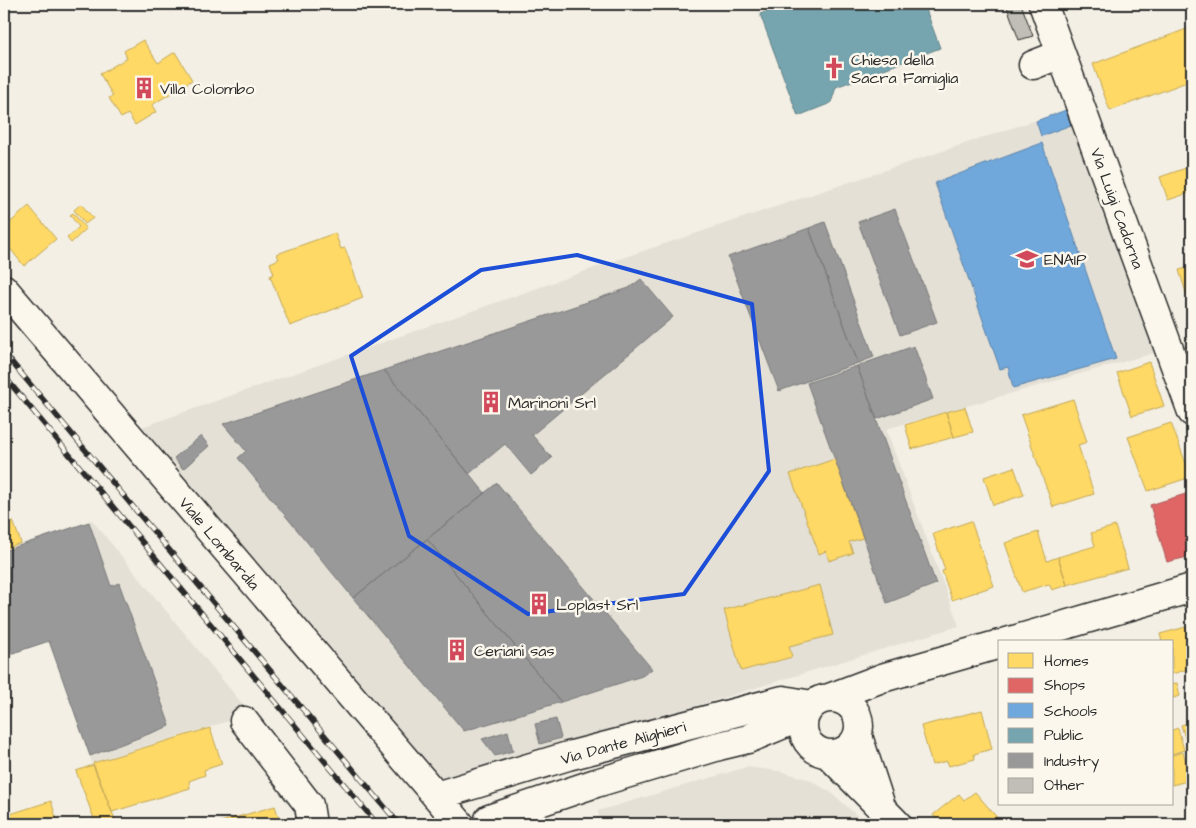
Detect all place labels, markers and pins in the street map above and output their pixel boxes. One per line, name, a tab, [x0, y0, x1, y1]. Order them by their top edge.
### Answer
place label: Chiesa della Sacra Famiglia	[851, 49, 958, 90]
church icon: Chiesa della Sacra Famiglia	[821, 55, 847, 81]
building icon: Villa Colombo	[131, 75, 157, 101]
place label: Villa Colombo	[160, 78, 254, 100]
school or university icon: ENAIP	[1014, 246, 1040, 272]
place label: ENAIP	[1044, 249, 1086, 271]
building icon: Marinoni Srl	[478, 389, 504, 415]
place label: Marinoni Srl	[508, 392, 596, 414]
building icon: Loplast Srl	[526, 591, 552, 617]
place label: Loplast Srl	[556, 594, 638, 616]
building icon: Ceriani sas	[444, 637, 470, 663]
place label: Ceriani sas	[474, 640, 554, 662]

